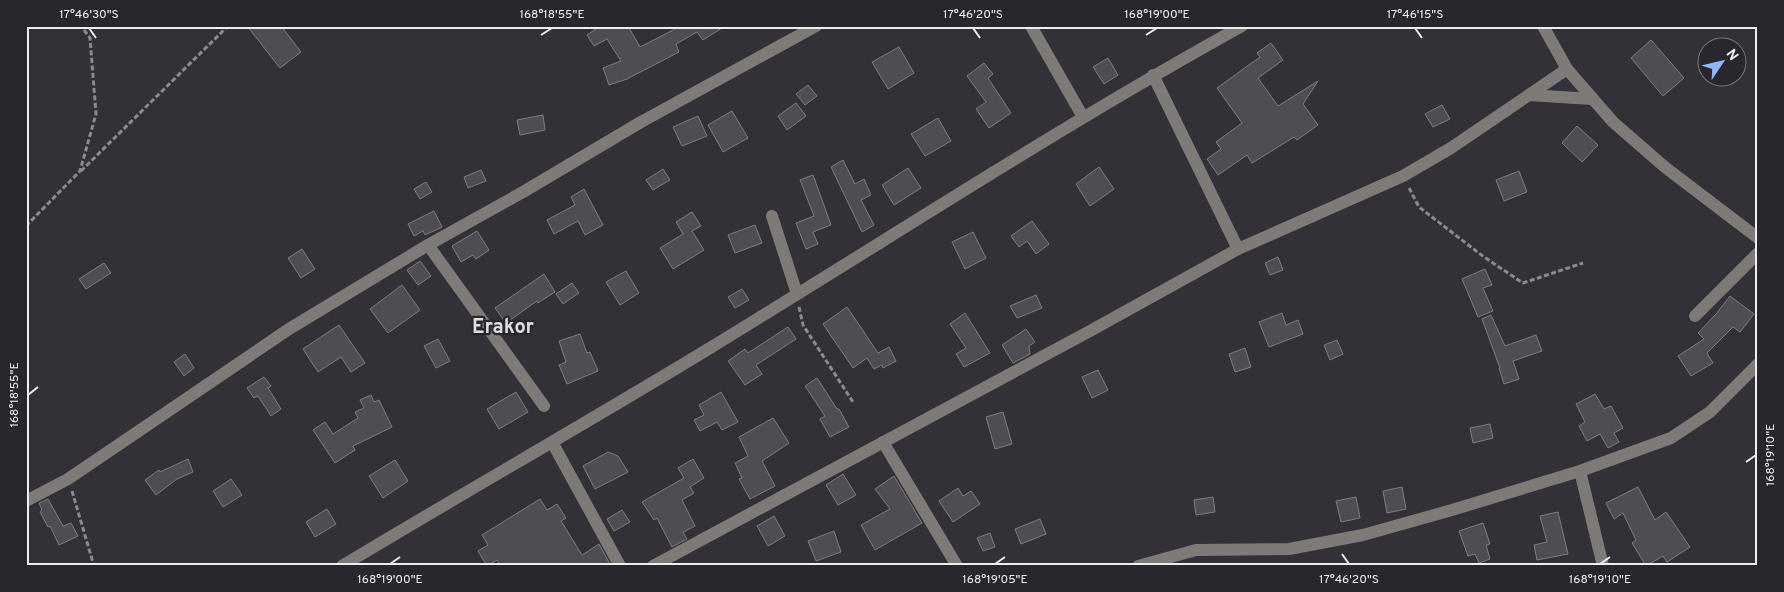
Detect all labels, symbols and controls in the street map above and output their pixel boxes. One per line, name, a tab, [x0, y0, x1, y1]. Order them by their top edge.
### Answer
text: 17°46'30"S	[59, 7, 119, 23]
text: 168°18'55"E	[519, 7, 585, 23]
text: 17°46'20"S	[943, 7, 1003, 23]
text: 168°19'00"E	[1124, 7, 1190, 23]
text: 17°46'15"S	[1387, 7, 1443, 23]
north arrow	[1696, 38, 1746, 88]
text: N	[1722, 46, 1741, 64]
district label: Erakor	[472, 315, 535, 341]
text: 168°18'55"E	[7, 362, 23, 428]
text: 168°19'10"E	[1763, 424, 1779, 486]
text: 168°19'00"E	[357, 572, 423, 588]
text: 168°19'05"E	[962, 572, 1028, 588]
text: 17°46'20"S	[1319, 572, 1379, 588]
text: 168°19'10"E	[1569, 572, 1631, 588]

